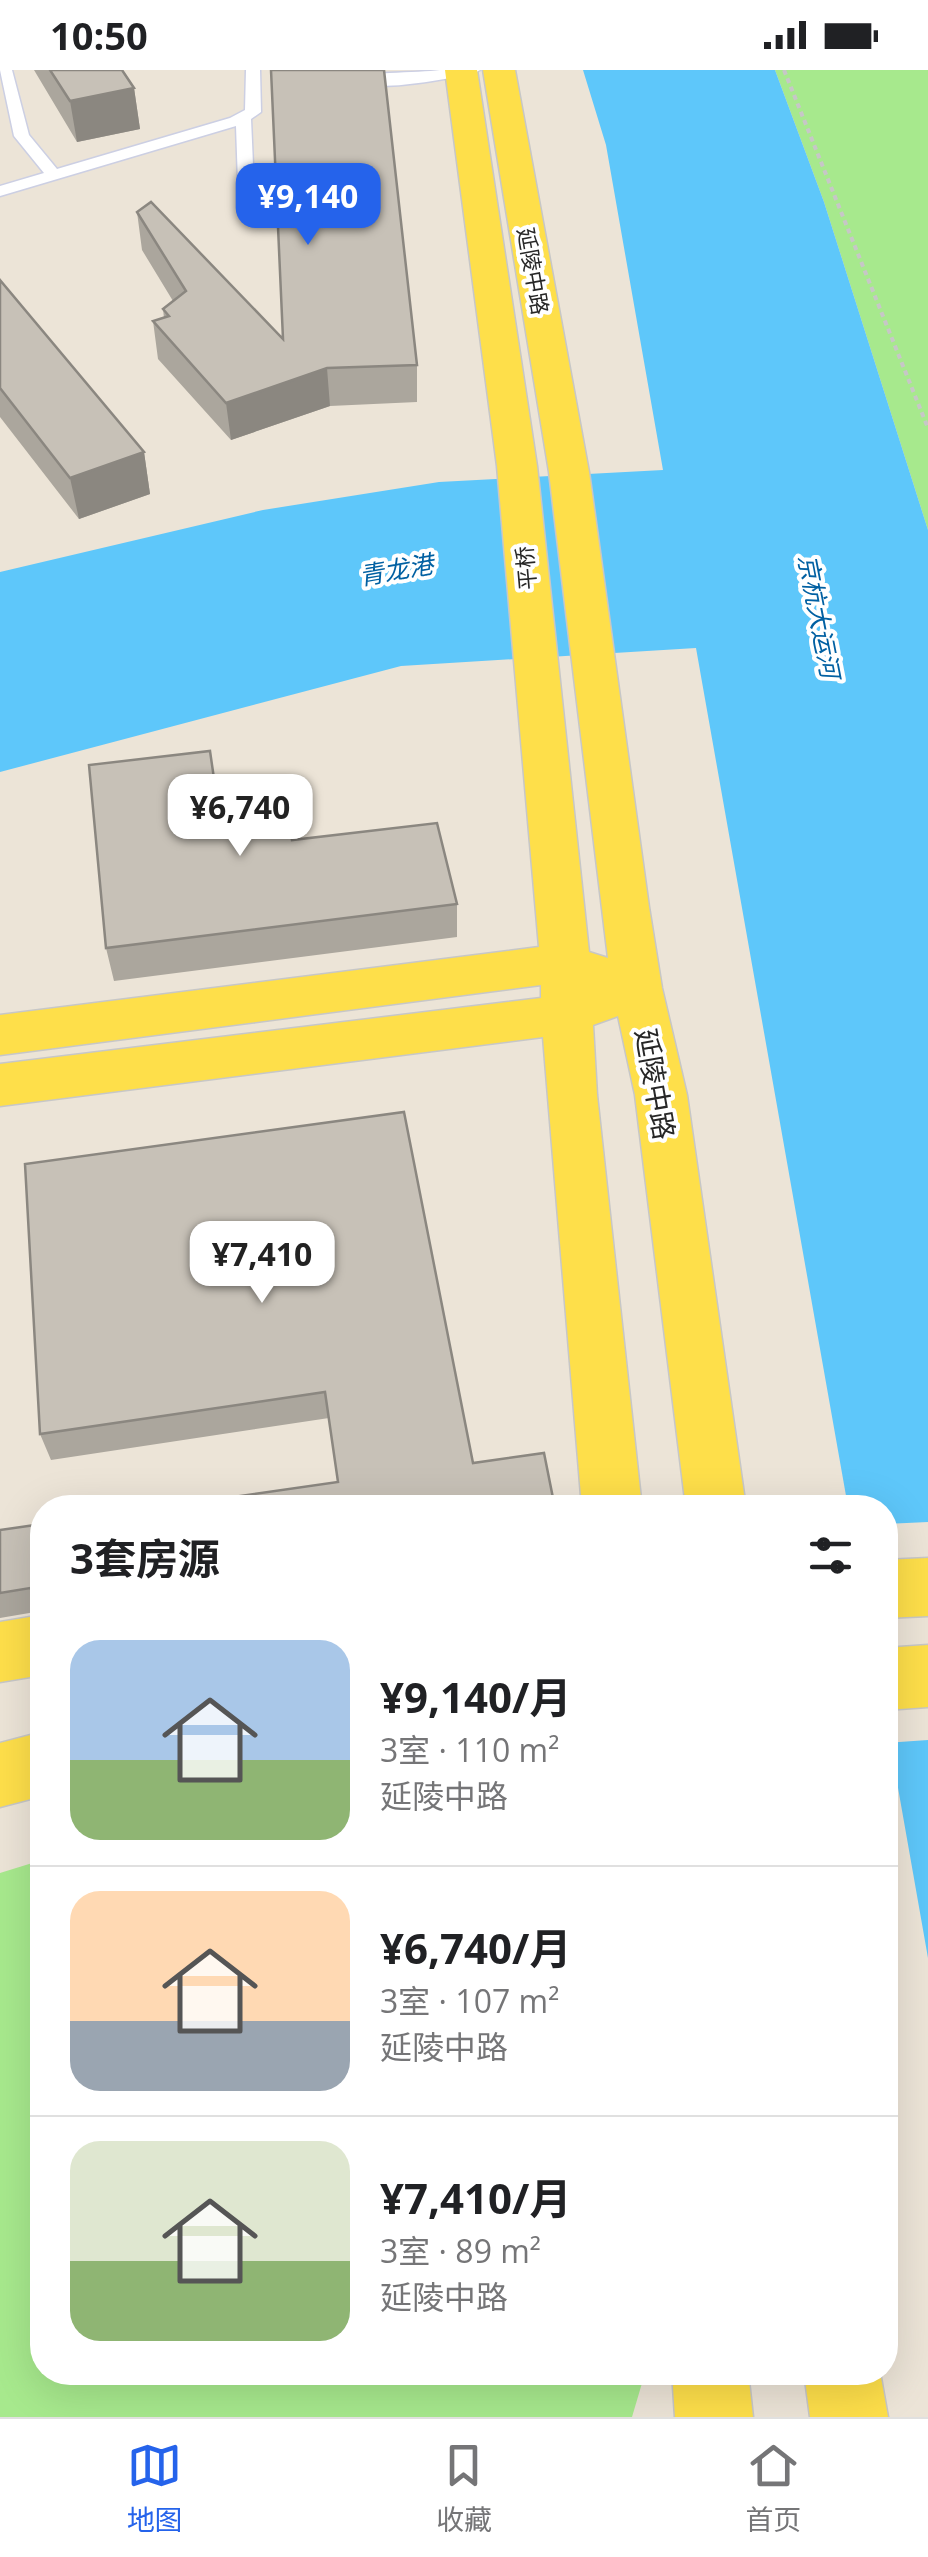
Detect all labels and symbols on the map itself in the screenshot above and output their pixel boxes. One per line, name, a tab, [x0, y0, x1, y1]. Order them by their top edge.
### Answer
pin: ¥9,140	[227, 163, 389, 248]
street label: 延陵中路	[512, 225, 556, 317]
water label: 青龙港	[356, 545, 439, 592]
street label: 平桥	[508, 545, 542, 591]
water label: 京杭大运河	[791, 551, 849, 685]
pin: ¥6,740	[159, 774, 321, 859]
street label: 延陵中路	[628, 1026, 684, 1142]
pin: ¥7,410	[181, 1221, 343, 1306]

